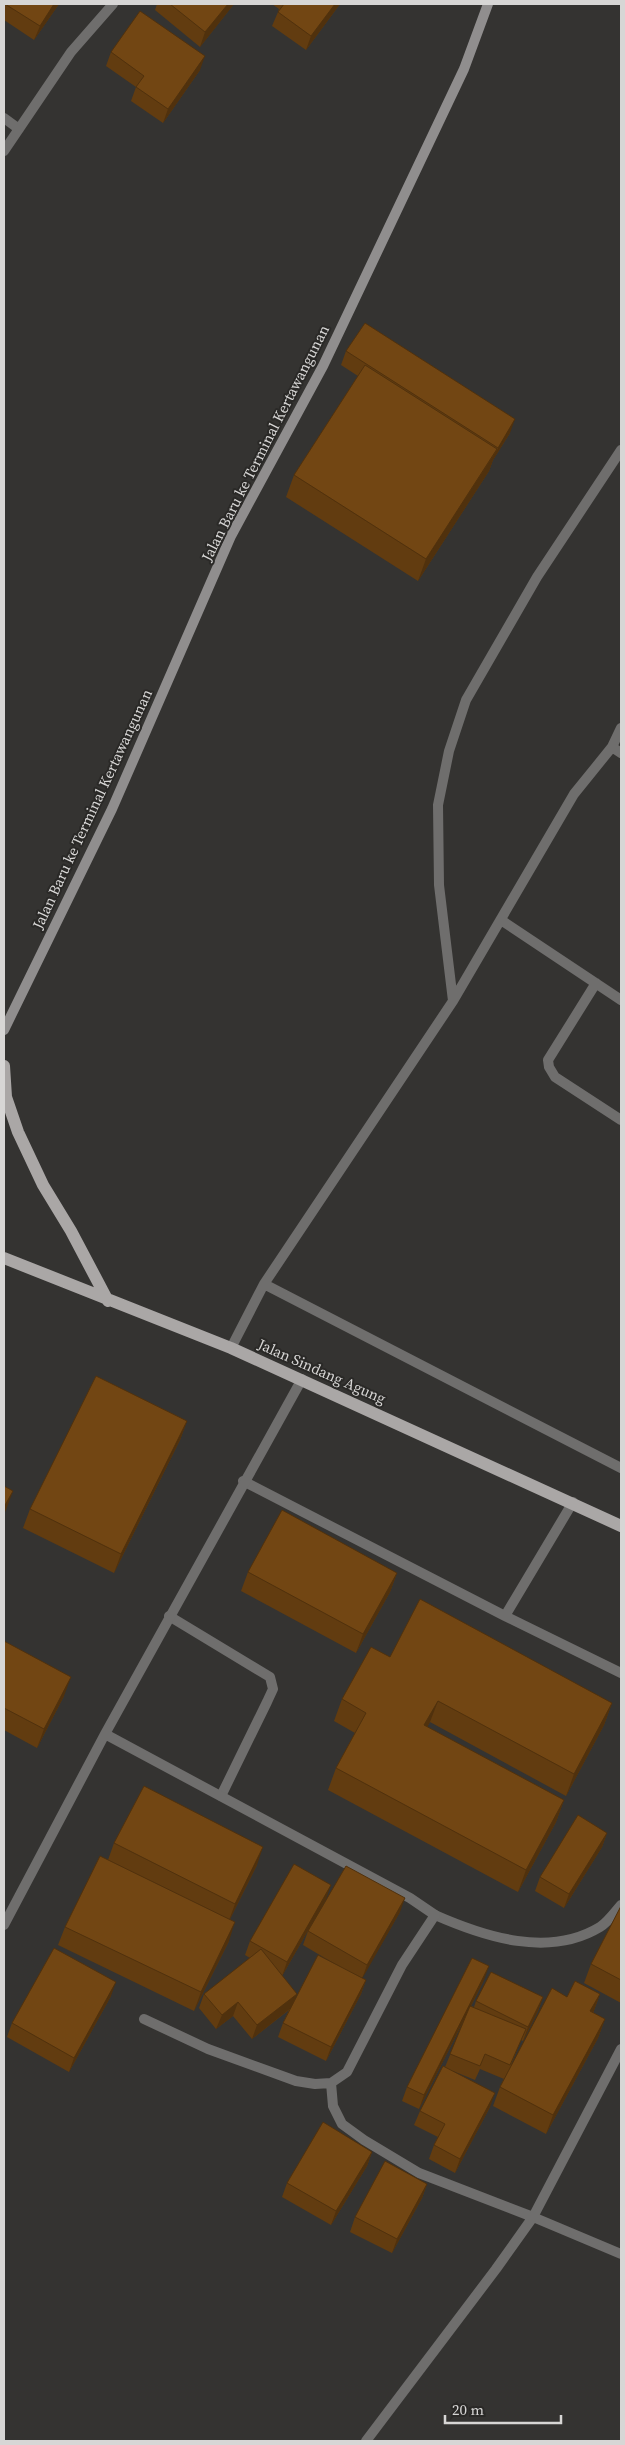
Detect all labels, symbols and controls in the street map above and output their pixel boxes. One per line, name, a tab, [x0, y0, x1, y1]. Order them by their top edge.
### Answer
street label: Jalan Baru ke Terminal Kertawangunan	[196, 321, 334, 566]
street label: Jalan Baru ke Terminal Kertawangunan	[27, 686, 157, 933]
street label: Jalan Sindang Agung	[254, 1333, 390, 1409]
scale bar	[445, 2392, 561, 2424]
text: 20 m	[452, 2399, 484, 2420]

